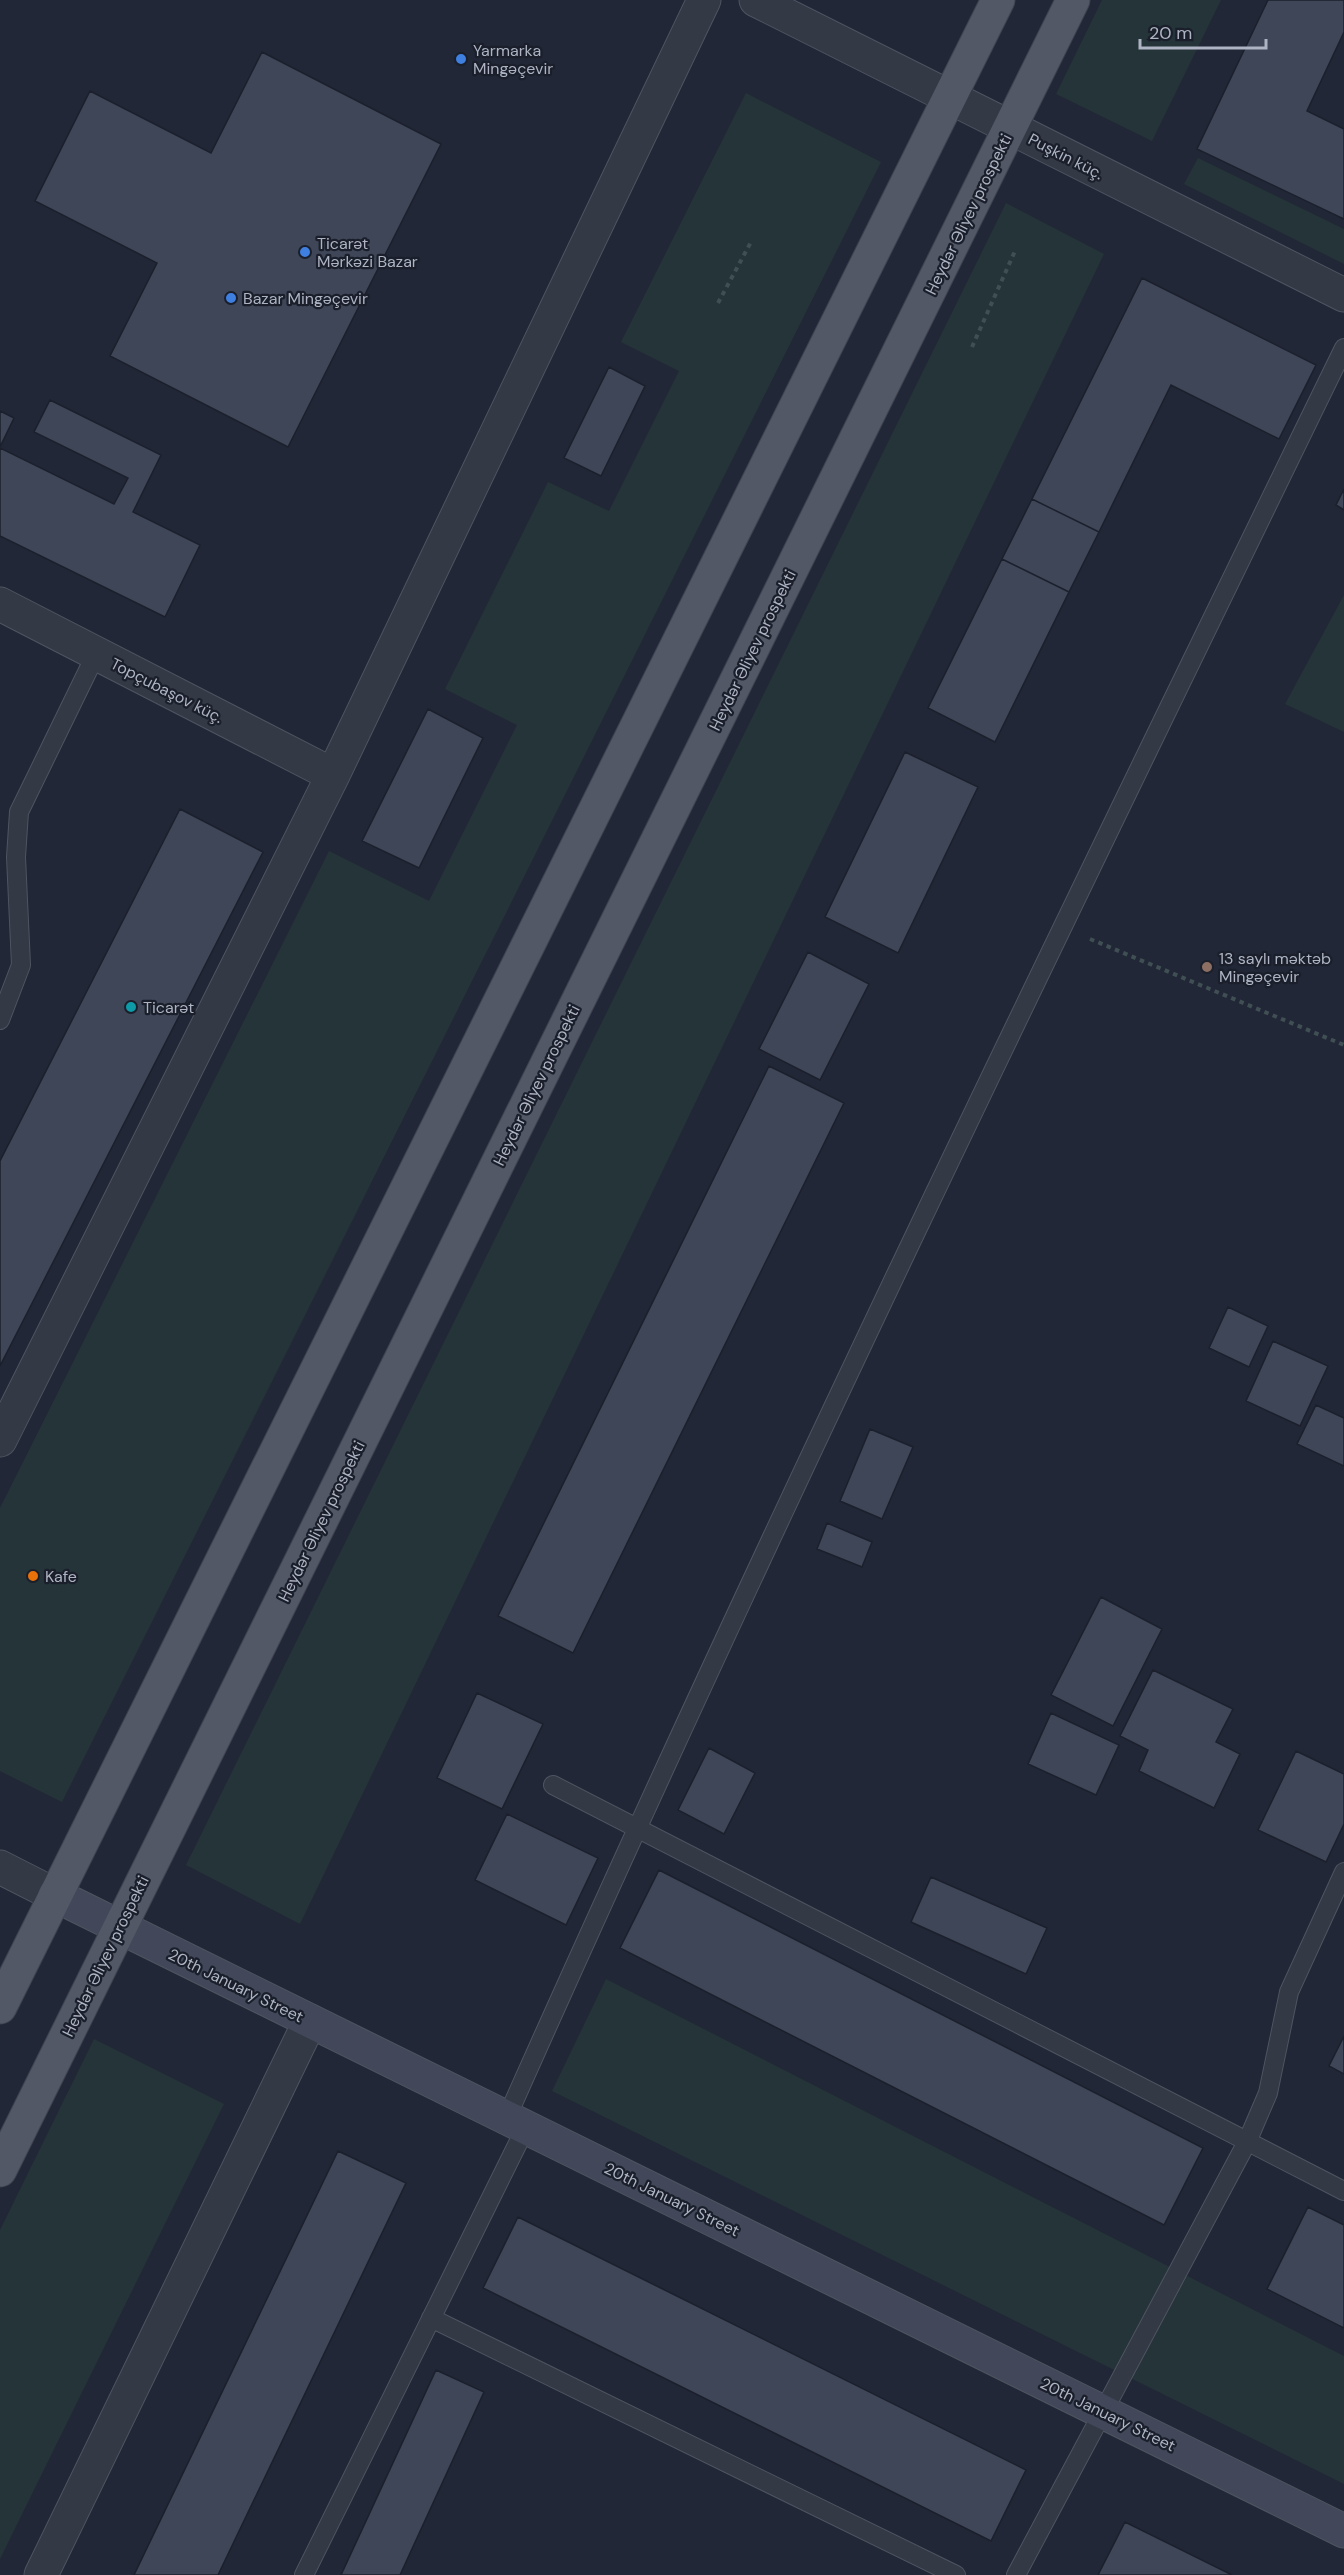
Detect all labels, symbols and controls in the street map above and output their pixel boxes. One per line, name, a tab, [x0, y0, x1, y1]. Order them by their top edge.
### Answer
scale bar	[1140, 12, 1266, 50]
text: 20 m	[1149, 21, 1192, 45]
place label: Yarmarka Mingəçevir	[473, 40, 553, 79]
marker: Yarmarka Mingəçevir	[454, 52, 468, 66]
street label: Puşkin küç.	[1025, 129, 1107, 184]
street label: Heydər Əliyev prospekti	[920, 130, 1017, 298]
place label: Ticarət Mərkəzi Bazar	[317, 233, 418, 272]
marker: Ticarət Mərkəzi Bazar	[298, 245, 312, 259]
place label: Bazar Mingəçevir	[243, 288, 368, 309]
marker: Bazar Mingəçevir	[224, 291, 238, 305]
street label: Heydər Əliyev prospekti	[704, 566, 801, 734]
street label: Topçubaşov küç.	[107, 653, 227, 728]
place label: 13 saylı məktəb Mingəçevir	[1219, 948, 1331, 987]
marker: 13 saylı məktəb Mingəçevir	[1200, 960, 1214, 974]
place label: Ticarət	[143, 997, 194, 1018]
marker: Ticarət	[124, 1000, 138, 1014]
street label: Heydər Əliyev prospekti	[488, 1001, 585, 1169]
street label: Heydər Əliyev prospekti	[273, 1437, 370, 1605]
place label: Kafe	[45, 1566, 77, 1587]
marker: Kafe	[26, 1569, 40, 1583]
street label: Heydər Əliyev prospekti	[57, 1872, 154, 2040]
street label: 20th January Street	[165, 1944, 307, 2027]
street label: 20th January Street	[601, 2158, 743, 2241]
street label: 20th January Street	[1037, 2373, 1179, 2456]

